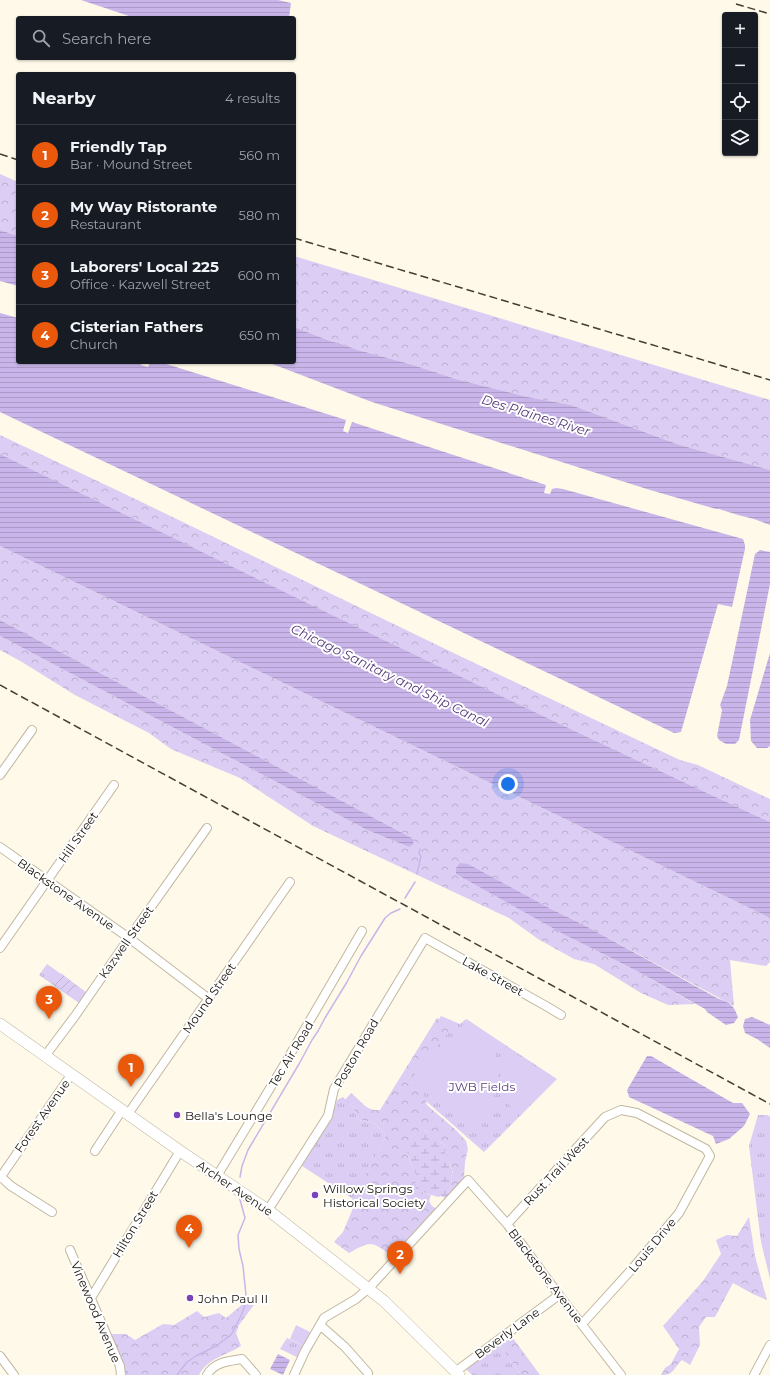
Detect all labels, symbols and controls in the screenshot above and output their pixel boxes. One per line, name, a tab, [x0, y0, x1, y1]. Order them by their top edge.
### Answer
map controls	[722, 12, 758, 156]
button: +	[722, 12, 758, 48]
search box	[16, 16, 296, 60]
icon: search	[30, 27, 52, 49]
text: Search here	[62, 29, 151, 48]
button: −	[722, 48, 758, 84]
button: locate	[722, 84, 758, 120]
text: Nearby	[32, 88, 96, 108]
text: 4 results	[225, 90, 280, 106]
button: layers	[722, 120, 758, 156]
text: Friendly Tap	[70, 137, 167, 156]
text: 1	[42, 147, 48, 163]
text: 560 m	[239, 147, 280, 163]
text: Bar · Mound Street	[70, 156, 192, 172]
text: My Way Ristorante	[70, 197, 217, 216]
text: 2	[41, 207, 49, 223]
text: 580 m	[239, 207, 280, 223]
text: Restaurant	[70, 216, 141, 232]
text: Laborers' Local 225	[70, 257, 219, 276]
text: 3	[41, 267, 49, 283]
text: 600 m	[238, 267, 280, 283]
text: Office · Kazwell Street	[70, 276, 210, 292]
text: Cisterian Fathers	[70, 317, 203, 336]
text: 4	[41, 327, 49, 343]
text: 650 m	[239, 327, 280, 343]
text: Church	[70, 336, 118, 352]
water label: Des Plaines River	[480, 391, 593, 439]
water label: Chicago Sanitary and Ship Canal	[289, 620, 492, 730]
your location	[498, 774, 518, 794]
street label: Hill Street	[55, 808, 101, 865]
street label: Blackstone Avenue	[15, 855, 117, 933]
street label: Kazwell Street	[95, 903, 157, 981]
street label: Lake Street	[460, 953, 526, 999]
street label: Mound Street	[179, 960, 239, 1036]
pin: 3	[36, 986, 62, 1019]
street label: Poston Road	[330, 1016, 382, 1090]
street label: Tec Air Road	[265, 1018, 317, 1090]
pin: 1	[118, 1054, 144, 1087]
street label: Forest Avenue	[11, 1076, 73, 1156]
park label: JWB Fields	[448, 1079, 515, 1094]
place label: Bella's Lounge	[185, 1108, 272, 1123]
marker: Bella's Lounge	[172, 1110, 182, 1120]
street label: Rust Trail West	[520, 1133, 592, 1209]
street label: Archer Avenue	[194, 1157, 276, 1219]
place label: Willow Springs Historical Society	[323, 1181, 426, 1210]
street label: Hilton Street	[109, 1188, 161, 1260]
marker: Willow Springs Historical Society	[310, 1190, 320, 1200]
pin: 4	[176, 1215, 202, 1248]
street label: Louis Drive	[625, 1215, 679, 1275]
street label: Blackstone Avenue	[505, 1226, 587, 1326]
pin: 2	[387, 1241, 413, 1274]
street label: Vinewood Avenue	[68, 1259, 124, 1365]
place label: John Paul II	[197, 1291, 268, 1306]
marker: John Paul II	[185, 1293, 195, 1303]
street label: Beverly Lane	[472, 1304, 542, 1362]

